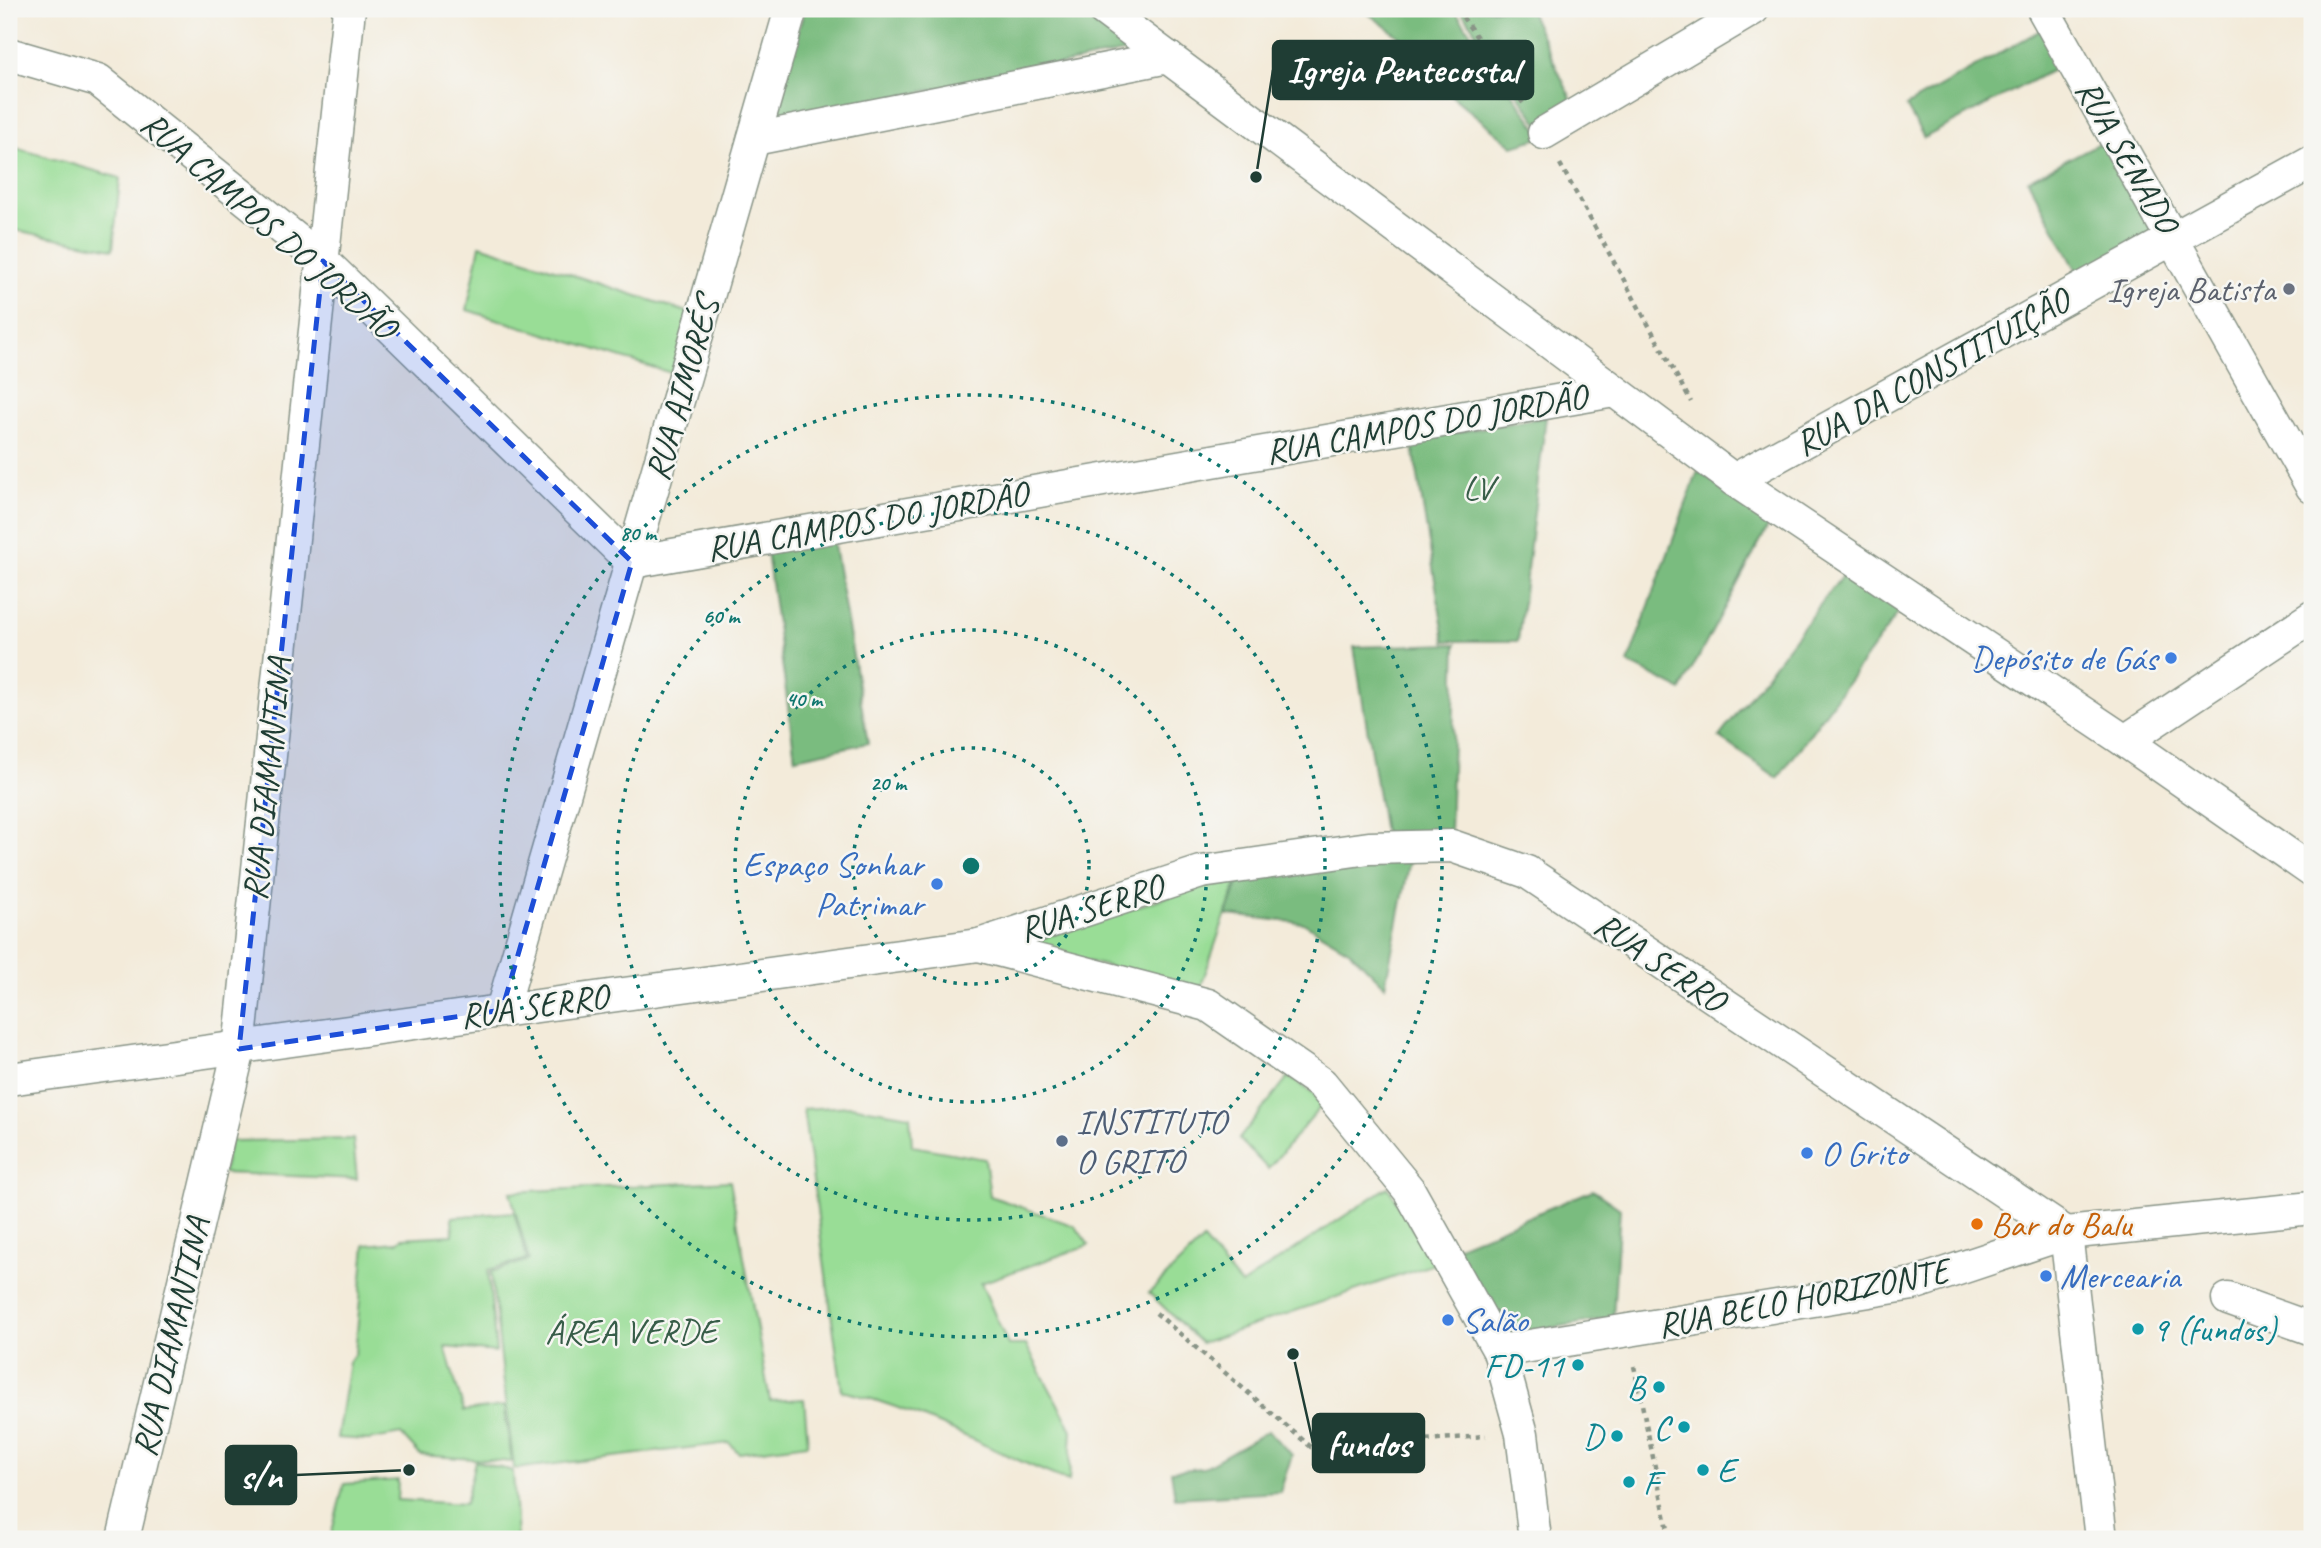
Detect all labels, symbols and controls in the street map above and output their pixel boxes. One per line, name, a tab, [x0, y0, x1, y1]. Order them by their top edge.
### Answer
callout: Igreja Pentecostal	[1273, 41, 1533, 99]
text: Igreja Pentecostal	[1287, 46, 1525, 93]
street label: RUA SENADO	[2065, 71, 2191, 244]
street label: RUA CAMPOS DO JORDÃO	[132, 101, 409, 351]
place label: Igreja Batista	[2107, 267, 2277, 312]
street label: RUA DA CONSTITUIÇÃO	[1787, 276, 2080, 466]
marker: Igreja Batista	[2281, 281, 2297, 297]
street label: RUA AIMORÉS	[634, 286, 731, 486]
street label: RUA CAMPOS DO JORDÃO	[1262, 373, 1594, 474]
park label: LV	[1463, 466, 1500, 511]
street label: RUA CAMPOS DO JORDÃO	[703, 470, 1035, 571]
text: 80 m	[620, 520, 658, 546]
text: 60 m	[703, 603, 741, 629]
place label: Depósito de Gás	[1971, 636, 2160, 681]
marker: Depósito de Gás	[2163, 650, 2179, 666]
street label: RUA DIAMANTINA	[232, 654, 302, 902]
text: 40 m	[786, 686, 824, 712]
text: 20 m	[870, 770, 908, 796]
place label: Espaço Sonhar Patrimar	[743, 842, 926, 927]
centre of rings	[959, 854, 983, 878]
street label: RUA SERRO	[1013, 863, 1172, 952]
marker: Espaço Sonhar Patrimar	[929, 876, 945, 892]
street label: RUA SERRO	[1586, 902, 1737, 1024]
street label: RUA SERRO	[457, 973, 614, 1039]
place label: INSTITUTO O GRITO	[1076, 1099, 1230, 1184]
place label: O Grito	[1821, 1131, 1911, 1176]
marker: INSTITUTO O GRITO	[1054, 1133, 1070, 1149]
marker: O Grito	[1799, 1145, 1815, 1161]
place label: Bar do Balu	[1991, 1202, 2134, 1247]
street label: RUA DIAMANTINA	[122, 1212, 221, 1461]
marker: Bar do Balu	[1969, 1216, 1985, 1232]
street label: RUA BELO HORIZONTE	[1654, 1247, 1957, 1348]
place label: Mercearia	[2060, 1254, 2182, 1299]
marker: Mercearia	[2038, 1268, 2054, 1284]
place label: Salão	[1462, 1298, 1529, 1343]
place label: 9 (fundos)	[2152, 1307, 2279, 1352]
park label: ÁREA VERDE	[545, 1309, 721, 1354]
marker: Salão	[1440, 1312, 1456, 1328]
marker: 9 (fundos)	[2130, 1321, 2146, 1337]
place label: FD-11	[1484, 1343, 1566, 1388]
marker: FD-11	[1570, 1357, 1586, 1373]
place label: B	[1627, 1365, 1648, 1410]
marker: B	[1651, 1379, 1667, 1395]
place label: C	[1653, 1405, 1673, 1450]
callout: fundos	[1313, 1414, 1424, 1472]
place label: D	[1583, 1414, 1606, 1459]
marker: C	[1676, 1419, 1692, 1435]
text: fundos	[1328, 1420, 1415, 1467]
marker: D	[1609, 1428, 1625, 1444]
callout: s/n	[226, 1446, 296, 1504]
place label: E	[1717, 1448, 1740, 1493]
text: s/n	[240, 1452, 283, 1499]
place label: F	[1643, 1460, 1666, 1505]
marker: E	[1695, 1462, 1711, 1478]
marker: F	[1621, 1474, 1637, 1490]

